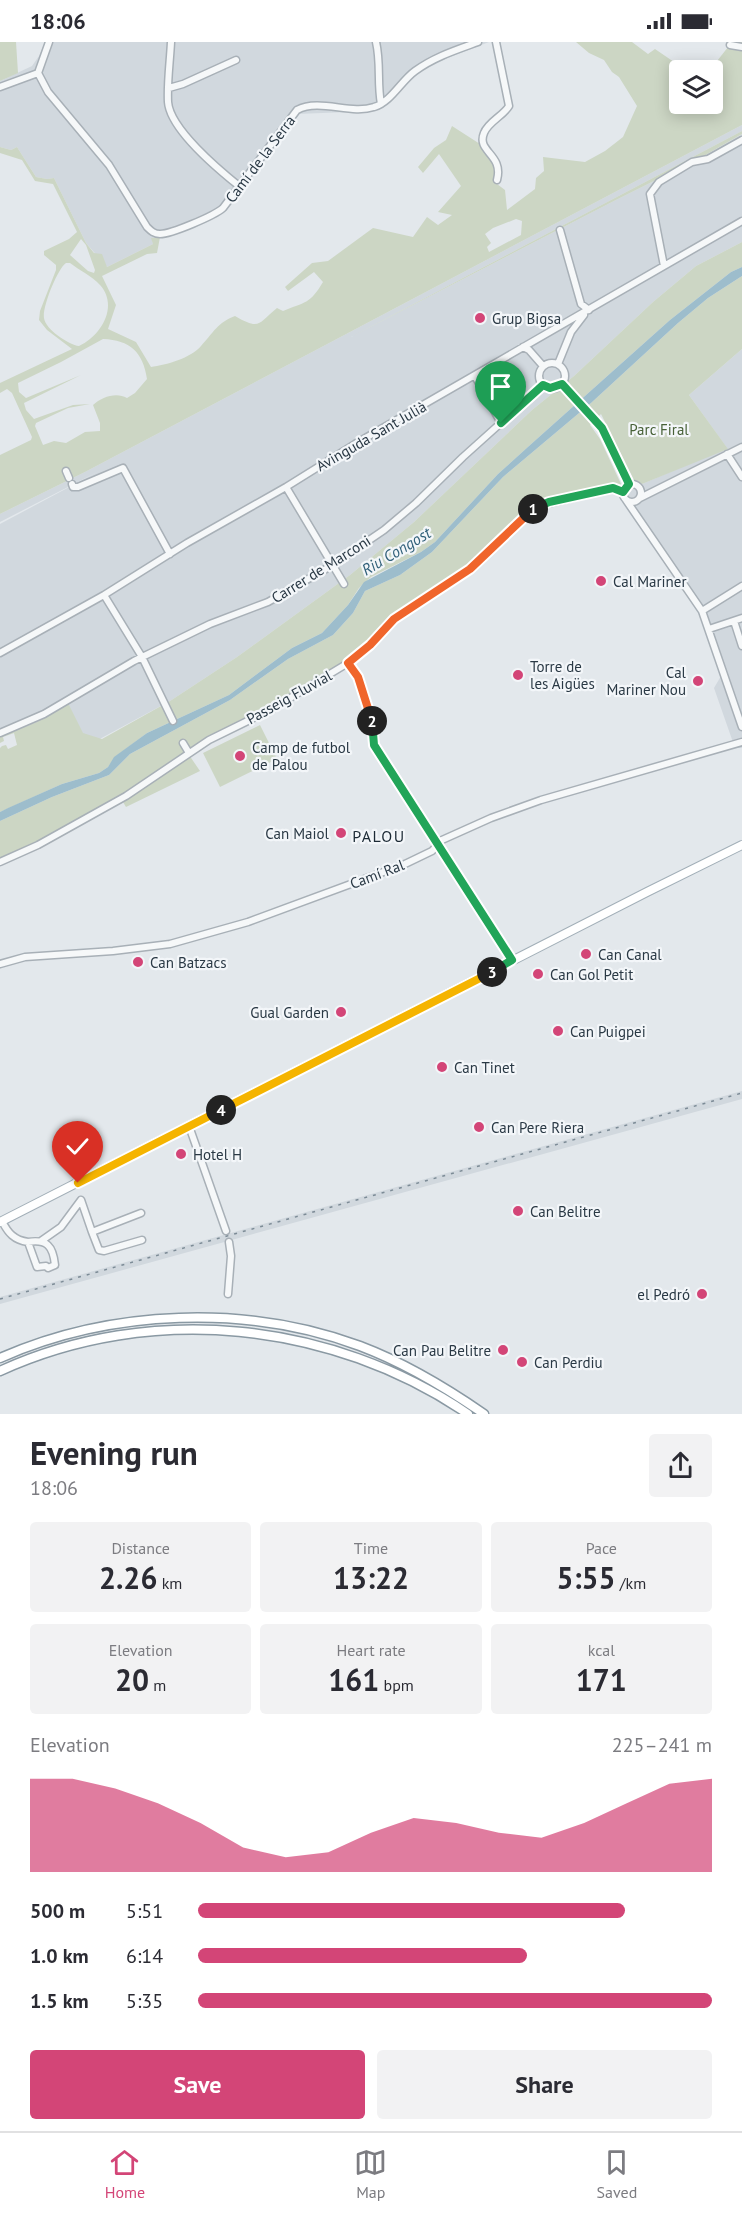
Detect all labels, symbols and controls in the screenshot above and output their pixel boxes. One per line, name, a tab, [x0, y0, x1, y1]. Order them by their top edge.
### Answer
text: 18:06	[30, 7, 86, 35]
map controls	[669, 60, 723, 114]
button: layers	[669, 60, 723, 114]
street label: Camí de la Serra	[221, 111, 299, 207]
place label: Grup Bigsa	[492, 309, 561, 328]
marker: Grup Bigsa	[473, 311, 487, 325]
pin	[475, 361, 526, 423]
icon: arrive	[484, 370, 517, 403]
street label: Avinguda Sant Julià	[312, 397, 430, 475]
park label: Parc Firal	[629, 420, 689, 439]
pin: 1	[518, 494, 548, 524]
text: 1	[528, 499, 538, 519]
water label: Riu Congost	[358, 522, 435, 579]
street label: Carrer de Marconi	[268, 531, 374, 607]
place label: Cal Mariner	[613, 572, 687, 591]
marker: Cal Mariner	[594, 574, 608, 588]
place label: Torre de les Aigües	[530, 657, 595, 693]
place label: Cal Mariner Nou	[606, 663, 687, 699]
street label: Passeig Fluvial	[243, 665, 336, 728]
marker: Torre de les Aigües	[511, 668, 525, 682]
marker: Cal Mariner Nou	[691, 674, 705, 688]
pin: 2	[357, 706, 387, 736]
text: 2	[367, 711, 377, 731]
place label: Camp de futbol de Palou	[252, 738, 351, 774]
marker: Camp de futbol de Palou	[233, 749, 247, 763]
place label: Can Maiol	[265, 824, 330, 843]
marker: Can Maiol	[334, 826, 348, 840]
district label: PALOU	[352, 826, 406, 846]
street label: Camí Ral	[347, 855, 407, 893]
place label: Can Canal	[598, 945, 662, 964]
marker: Can Canal	[579, 947, 593, 961]
place label: Can Batzacs	[150, 953, 226, 972]
marker: Can Batzacs	[131, 955, 145, 969]
pin: 3	[477, 957, 507, 987]
text: 3	[487, 962, 497, 982]
place label: Can Gol Petit	[550, 965, 633, 984]
marker: Can Gol Petit	[531, 967, 545, 981]
place label: Gual Garden	[250, 1003, 329, 1022]
marker: Gual Garden	[334, 1005, 348, 1019]
place label: Can Puigpei	[570, 1022, 646, 1041]
marker: Can Puigpei	[551, 1024, 565, 1038]
place label: Can Tinet	[454, 1058, 515, 1077]
marker: Can Tinet	[435, 1060, 449, 1074]
pin: 4	[206, 1095, 236, 1125]
text: 4	[216, 1100, 226, 1120]
place label: Can Pere Riera	[491, 1118, 584, 1137]
marker: Can Pere Riera	[472, 1120, 486, 1134]
pin	[52, 1121, 103, 1183]
icon: check	[61, 1130, 94, 1163]
place label: Hotel H	[193, 1145, 242, 1164]
marker: Hotel H	[174, 1147, 188, 1161]
place label: Can Belitre	[530, 1202, 601, 1221]
marker: Can Belitre	[511, 1204, 525, 1218]
place label: el Pedró	[637, 1285, 690, 1304]
marker: el Pedró	[695, 1287, 709, 1301]
place label: Can Pau Belitre	[393, 1341, 491, 1360]
marker: Can Pau Belitre	[496, 1343, 510, 1357]
place label: Can Perdiu	[534, 1353, 603, 1372]
marker: Can Perdiu	[515, 1355, 529, 1369]
text: Evening run	[30, 1431, 198, 1474]
button: share	[649, 1434, 712, 1497]
text: 18:06	[30, 1475, 78, 1501]
text: Distance	[111, 1538, 170, 1558]
text: Time	[354, 1538, 388, 1558]
text: Pace	[586, 1538, 617, 1558]
text: 2.26	[99, 1558, 157, 1597]
text: 13:22	[333, 1558, 409, 1597]
text: 5:55	[556, 1558, 616, 1597]
text: km	[157, 1573, 182, 1593]
text: /km	[616, 1573, 646, 1593]
text: Elevation	[109, 1640, 173, 1660]
text: Heart rate	[336, 1640, 406, 1660]
text: kcal	[588, 1640, 615, 1660]
text: 20	[115, 1660, 149, 1699]
text: 161	[328, 1660, 379, 1699]
text: 171	[576, 1660, 627, 1699]
text: m	[149, 1675, 166, 1695]
text: bpm	[379, 1675, 414, 1695]
text: Elevation	[30, 1732, 110, 1758]
text: 225–241 m	[612, 1732, 712, 1758]
text: 500 m	[30, 1898, 85, 1924]
text: 5:51	[126, 1898, 163, 1924]
text: 1.0 km	[30, 1943, 89, 1969]
text: 6:14	[126, 1943, 163, 1969]
text: 1.5 km	[30, 1988, 89, 2014]
text: 5:35	[126, 1988, 163, 2014]
button: Save	[30, 2050, 365, 2119]
button: Share	[377, 2050, 712, 2119]
tab: Home	[105, 2146, 145, 2202]
tab: Map	[354, 2146, 387, 2202]
tab: Saved	[597, 2146, 637, 2202]

